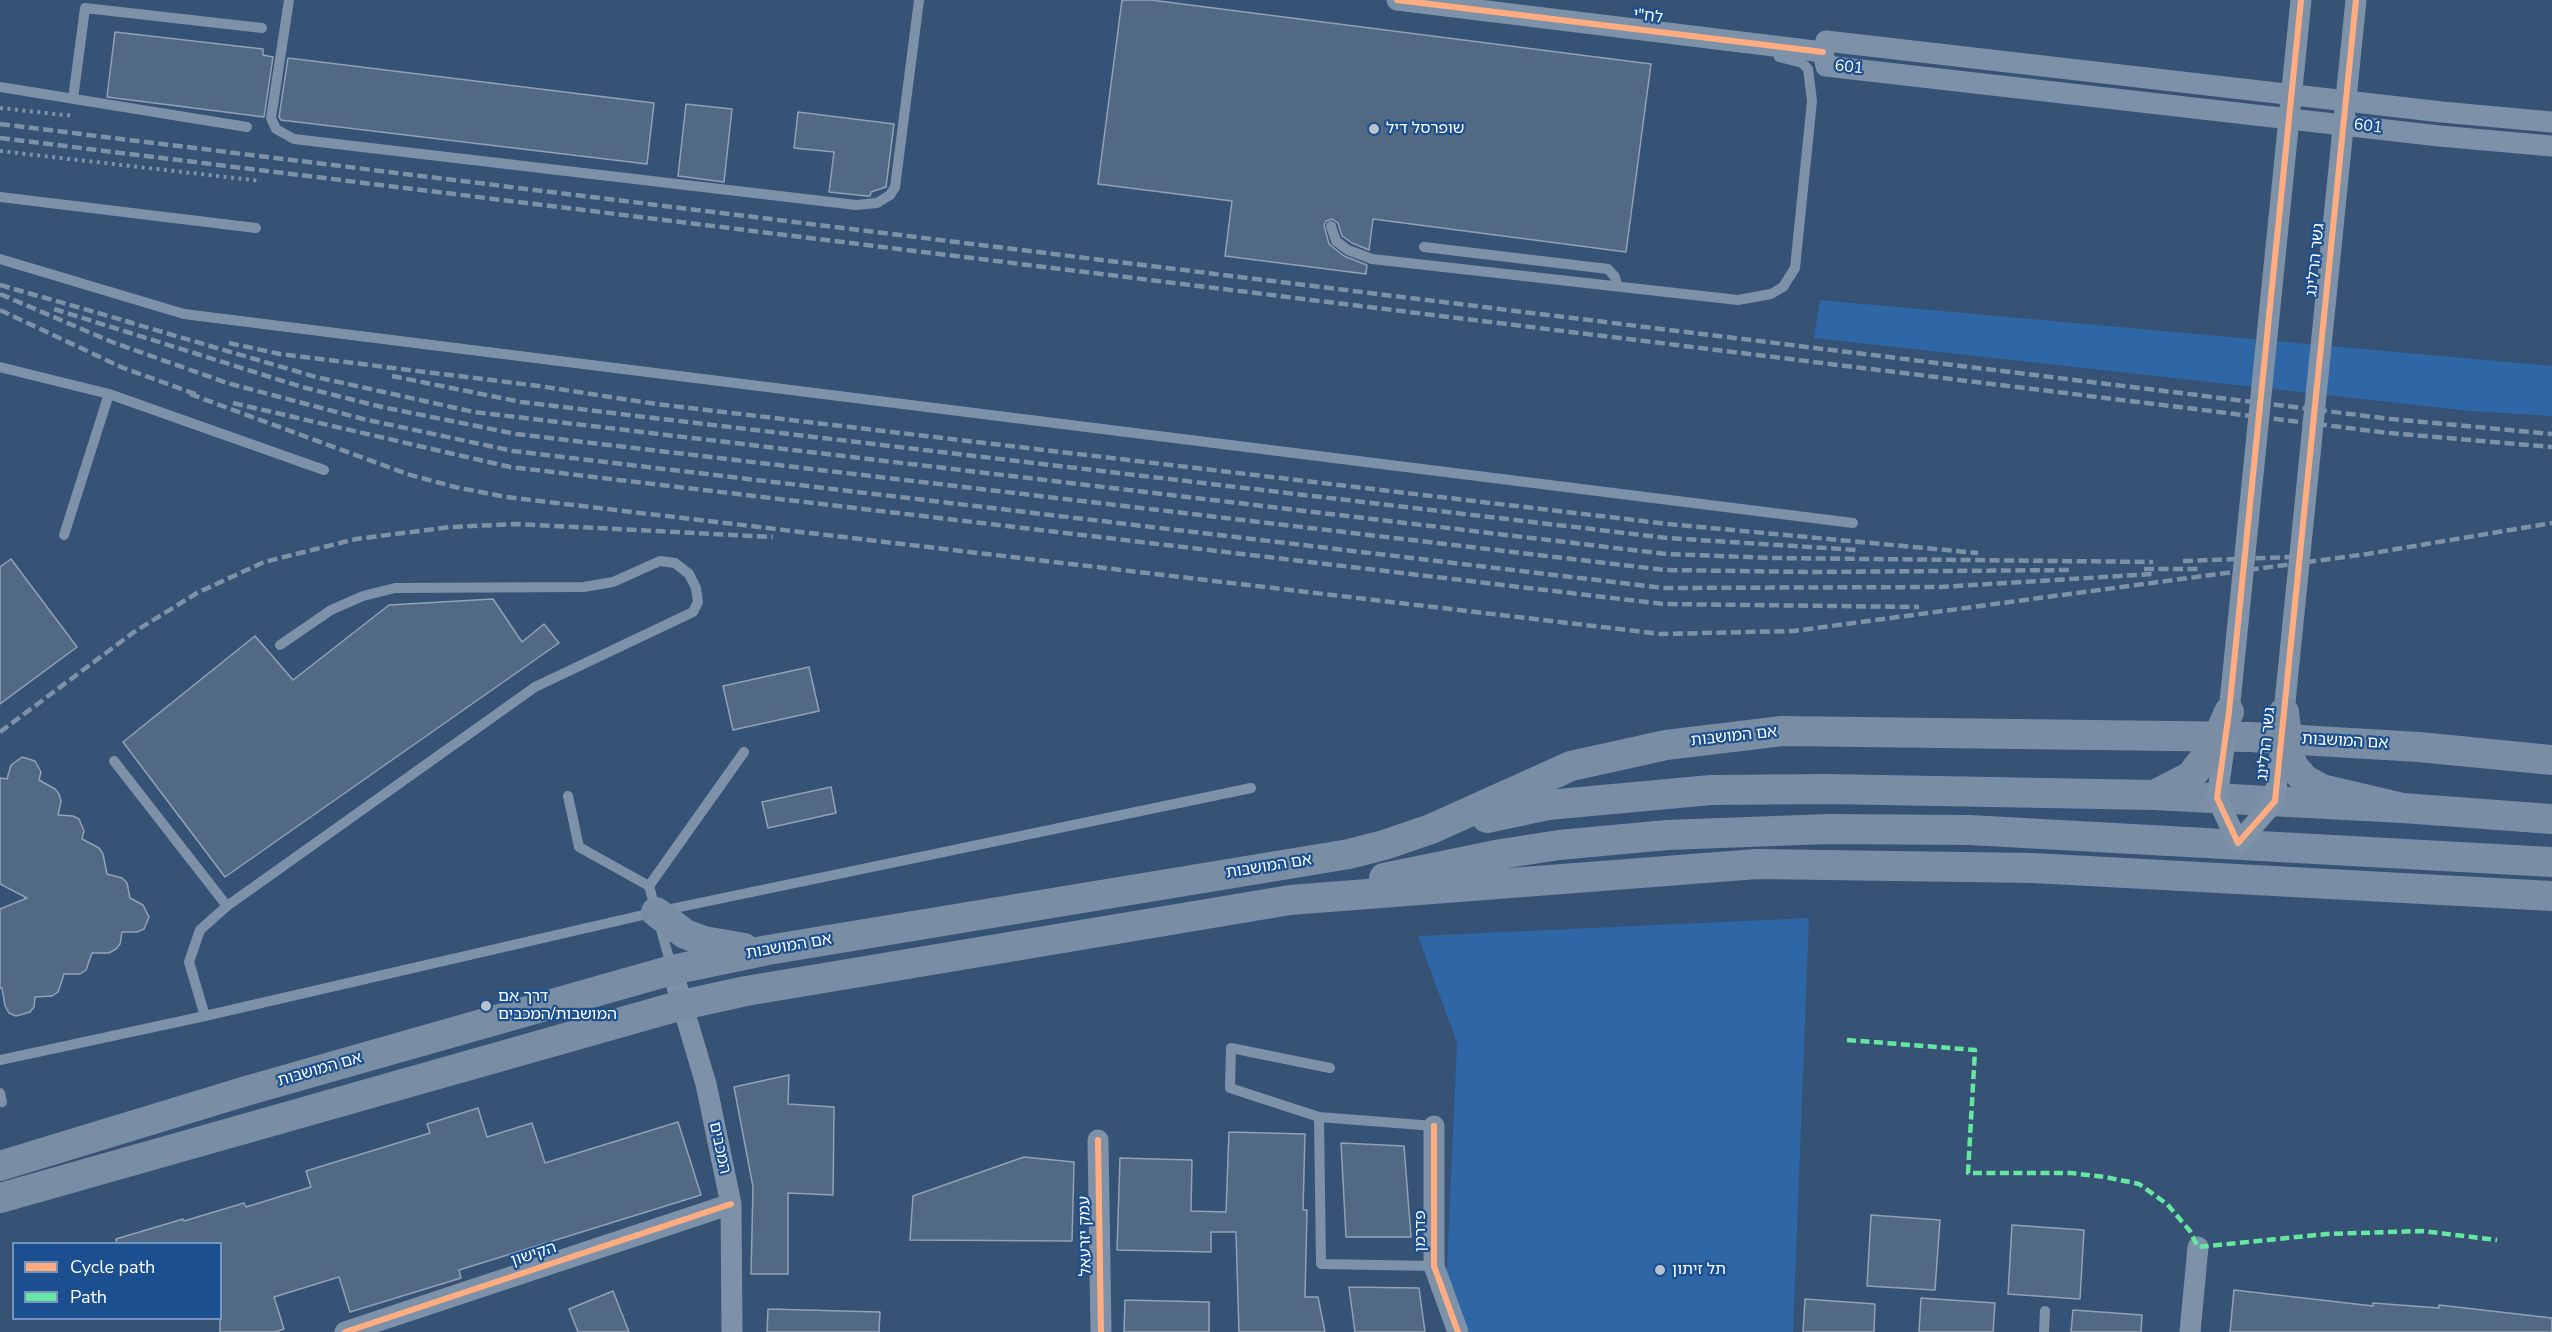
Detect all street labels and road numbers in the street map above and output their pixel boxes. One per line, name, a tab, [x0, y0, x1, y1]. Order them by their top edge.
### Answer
street label: לח"י	[1632, 6, 1664, 28]
street label: 601	[1834, 57, 1864, 79]
street label: 601	[2353, 116, 2383, 138]
street label: גשר הרלינג	[2303, 222, 2329, 298]
street label: גשר הרלינג	[2254, 706, 2280, 782]
street label: אם המושבות	[1690, 723, 1778, 751]
street label: אם המושבות	[2301, 730, 2389, 754]
street label: אם המושבות	[1225, 851, 1313, 883]
street label: אם המושבות	[745, 930, 833, 964]
street label: אם המושבות	[276, 1049, 364, 1091]
street label: המכבים	[704, 1120, 734, 1176]
street label: עמק יזרעאל	[1076, 1196, 1096, 1276]
street label: פדרמן	[1411, 1210, 1431, 1252]
street label: הקישון	[509, 1239, 559, 1271]

